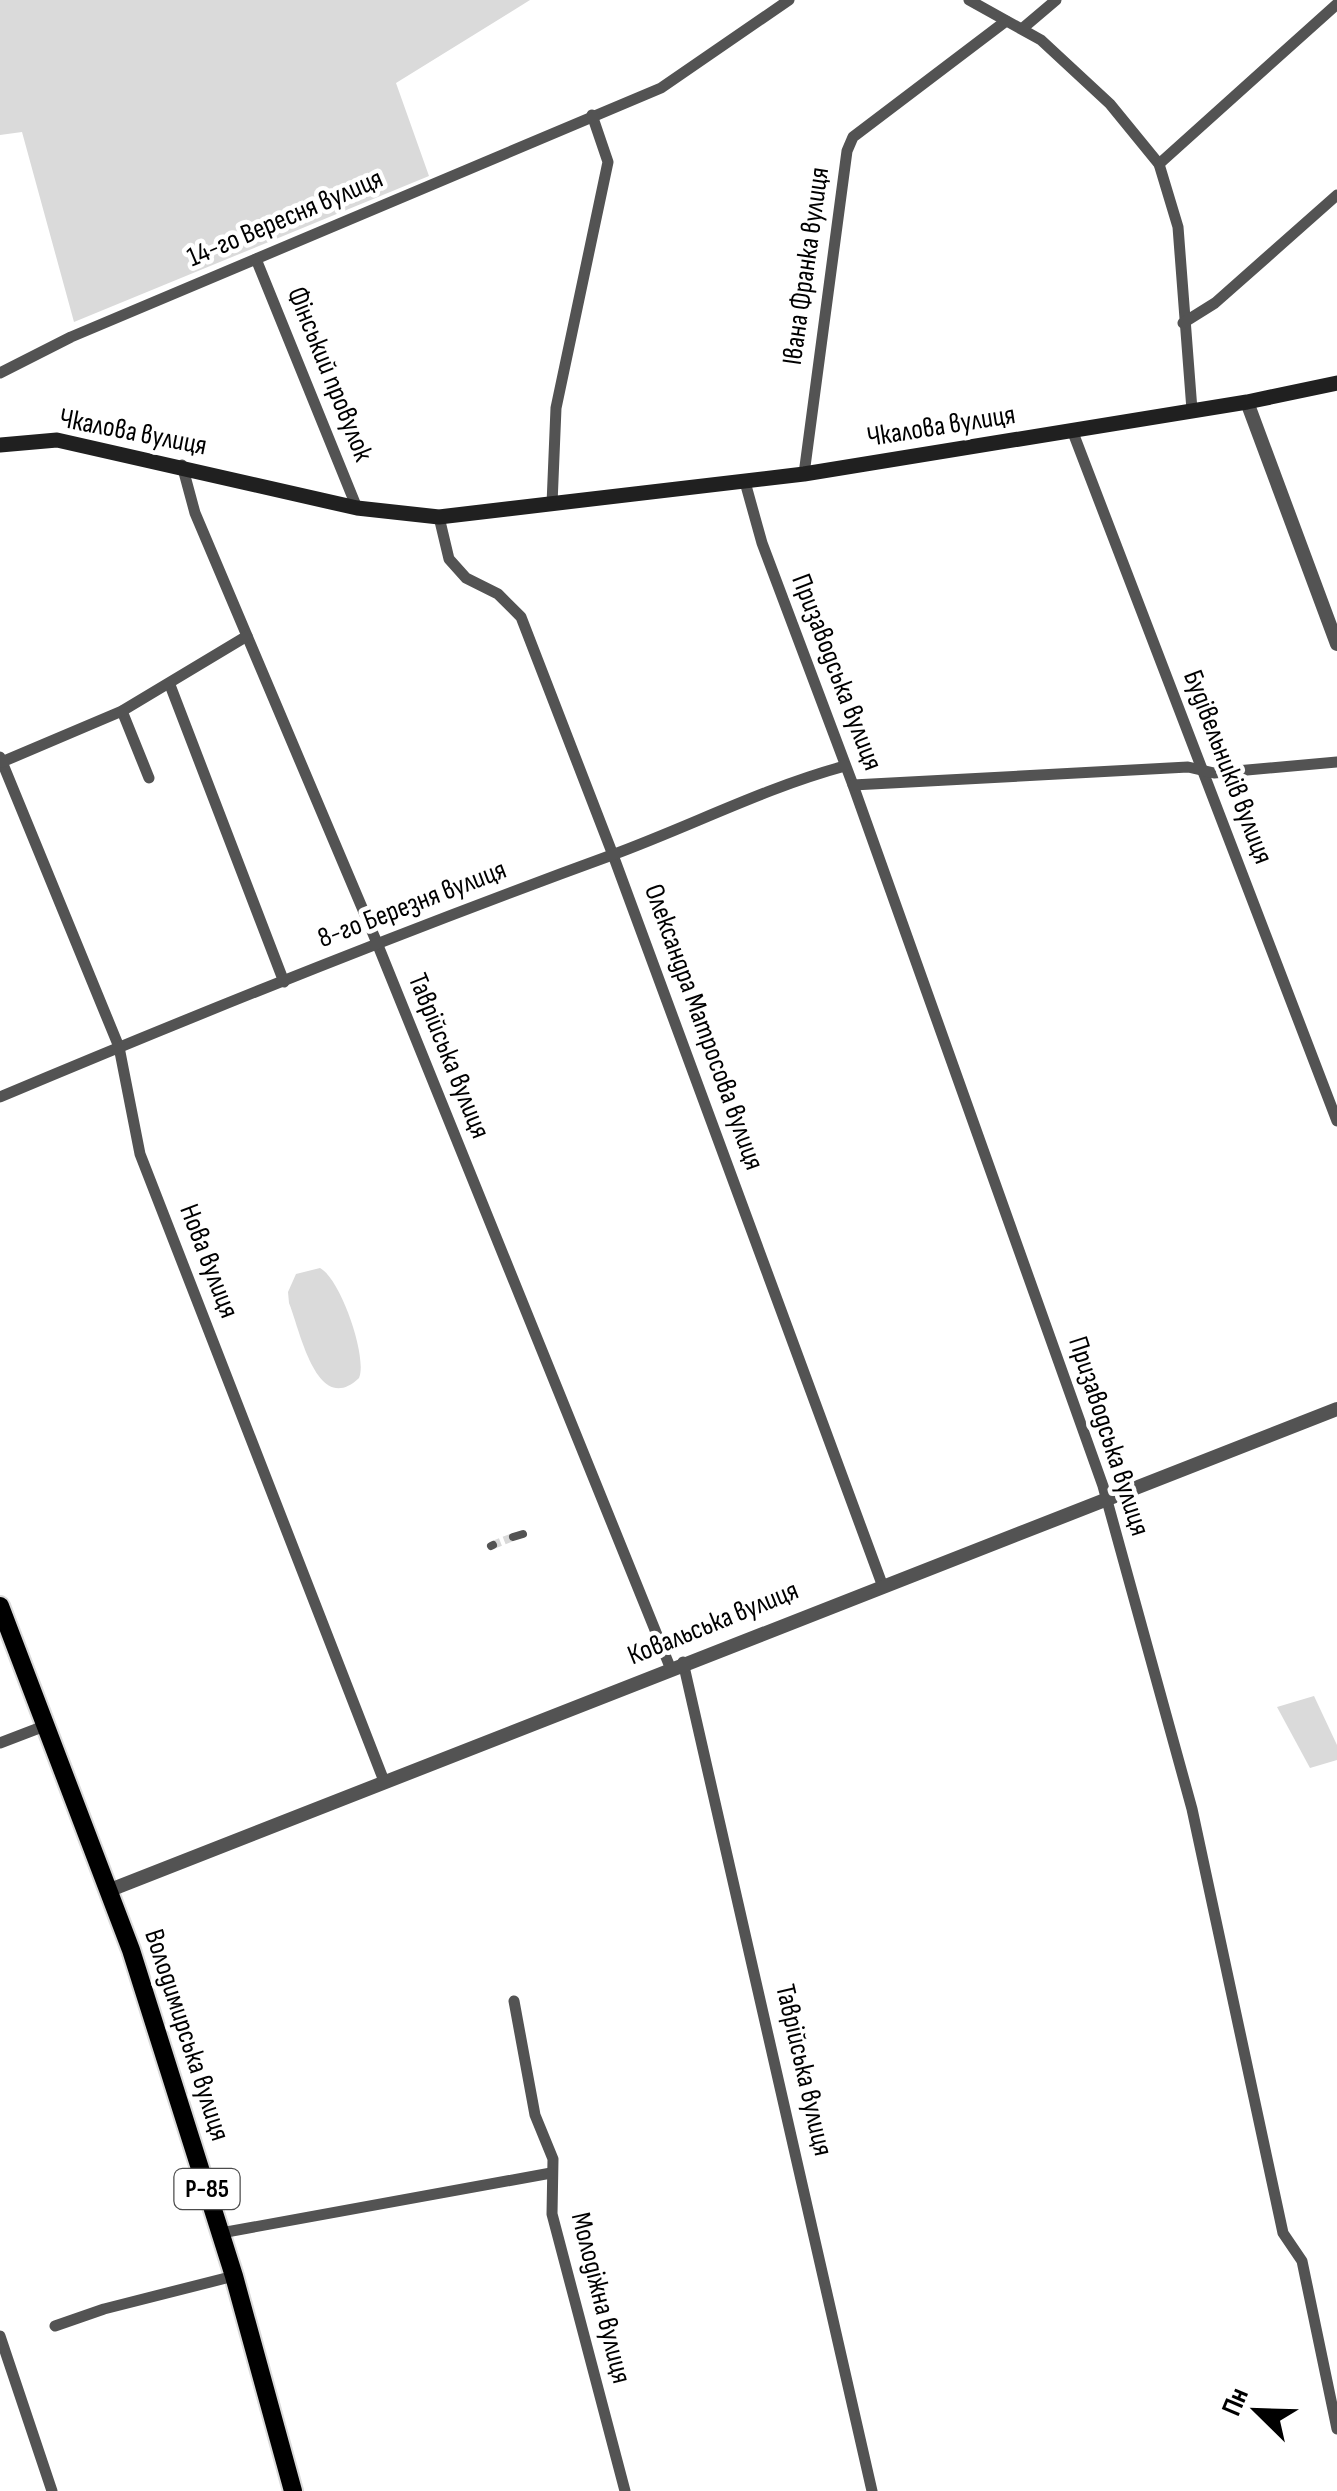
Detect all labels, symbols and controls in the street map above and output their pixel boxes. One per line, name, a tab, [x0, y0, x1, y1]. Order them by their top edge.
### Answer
street label: 14-го Вересня вулиця	[182, 162, 388, 274]
street label: Івана Франка вулиця	[776, 165, 836, 367]
street label: Фінський провулок	[280, 282, 380, 466]
street label: Чкалова вулиця	[864, 398, 1018, 454]
street label: Чкалова вулиця	[56, 402, 210, 462]
street label: Призаводська вулиця	[784, 569, 890, 775]
street label: Будівельників вулиця	[1176, 666, 1280, 868]
street label: 8-го Березня вулиця	[313, 853, 511, 955]
street label: Олександра Матросова вулиця	[637, 880, 771, 1174]
street label: Таврійська вулиця	[401, 969, 497, 1143]
street label: Нова вулиця	[172, 1199, 246, 1323]
street label: Призаводська вулиця	[1061, 1332, 1157, 1540]
street label: Ковальська вулиця	[623, 1574, 803, 1672]
street label: Володимирська вулиця	[137, 1925, 237, 2145]
street label: Таврійська вулиця	[768, 1981, 840, 2159]
road number: Р-85	[174, 2169, 240, 2209]
street label: Молодіжна вулиця	[564, 2209, 638, 2387]
north arrow	[1207, 2361, 1307, 2461]
text: Пн	[1215, 2383, 1256, 2421]

